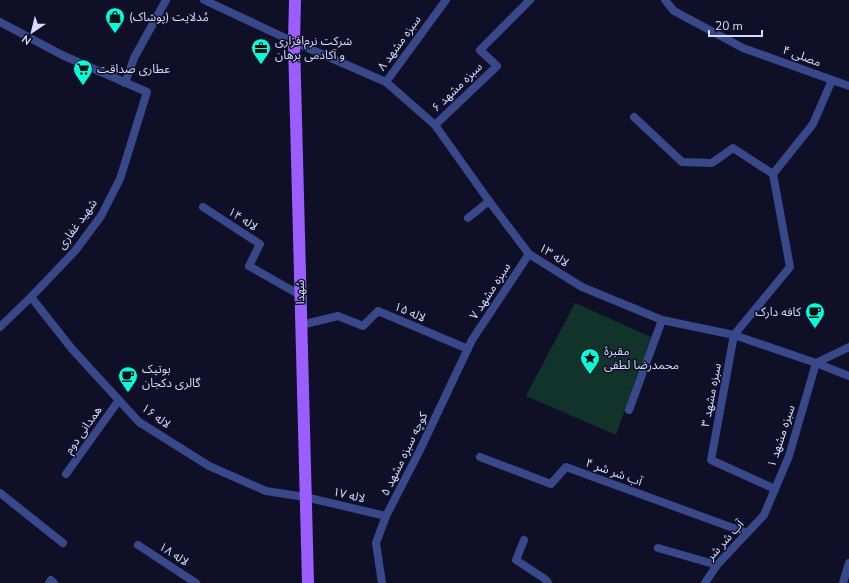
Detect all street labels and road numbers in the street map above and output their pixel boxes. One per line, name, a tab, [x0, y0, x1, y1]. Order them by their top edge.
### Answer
street label: ۸ سبزه مشهد	[374, 12, 424, 74]
street label: ۴ مصلی	[780, 42, 824, 70]
street label: ۶ سبزه مشهد	[428, 59, 486, 115]
street label: شهید غفاری	[53, 196, 101, 252]
street label: ۱۴ لاله	[225, 203, 261, 235]
street label: لاله ۱۳	[536, 240, 572, 270]
street label: ۷ سبزه مشهد	[466, 260, 514, 322]
street label: شهدا	[292, 279, 308, 305]
street label: ۱۵ لاله	[392, 298, 428, 326]
street label: ۳ سبزه مشهد	[697, 362, 725, 428]
street label: لاله ۱۶	[138, 400, 174, 432]
street label: همدانی دوم	[61, 403, 106, 458]
street label: ۱ سبزه مشهد	[763, 403, 799, 469]
street label: کوچه سبزه مشهد ۵	[377, 409, 432, 499]
street label: ۴ آب شر شر	[583, 454, 645, 490]
street label: ۱۷ لاله	[331, 484, 367, 506]
street label: آب شر شر	[702, 516, 748, 564]
street label: لاله ۱۸	[156, 538, 192, 570]

